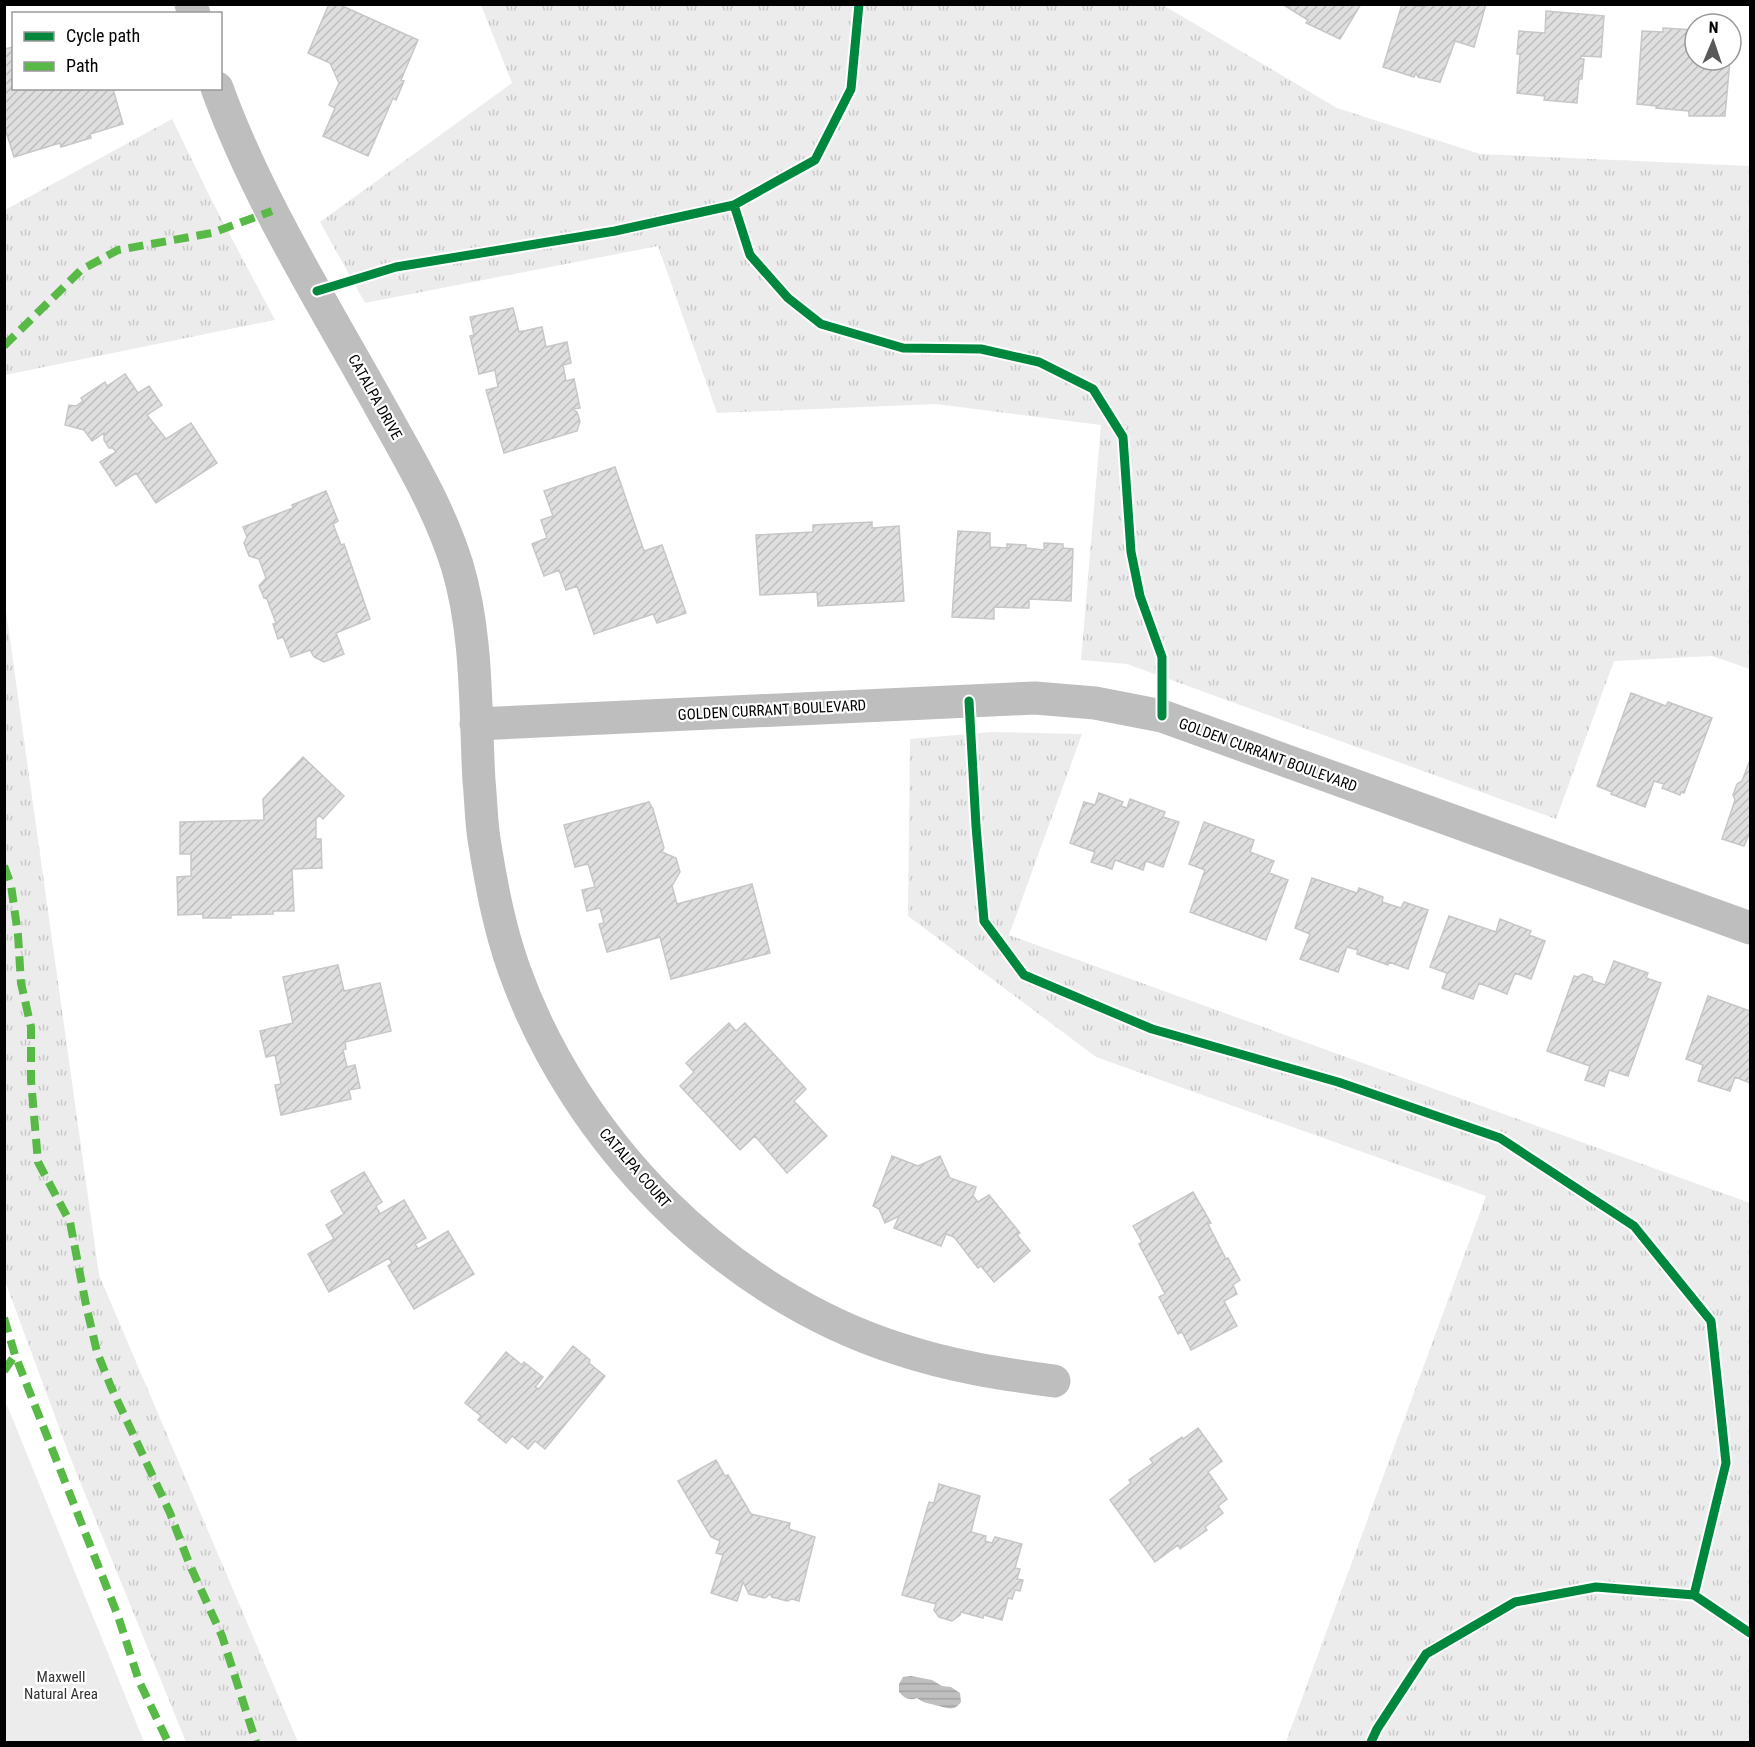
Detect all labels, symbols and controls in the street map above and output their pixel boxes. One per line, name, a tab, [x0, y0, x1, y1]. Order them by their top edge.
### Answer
legend	[12, 12, 222, 90]
north arrow	[1683, 12, 1743, 72]
text: N	[1708, 18, 1719, 37]
text: Cycle path	[66, 25, 140, 46]
text: Path	[66, 55, 99, 76]
street label: CATALPA DRIVE	[344, 351, 406, 443]
street label: GOLDEN CURRANT BOULEVARD	[677, 696, 867, 724]
street label: GOLDEN CURRANT BOULEVARD	[1176, 714, 1360, 796]
street label: CATALPA COURT	[595, 1124, 675, 1212]
park label: Maxwell Natural Area	[24, 1668, 98, 1703]

